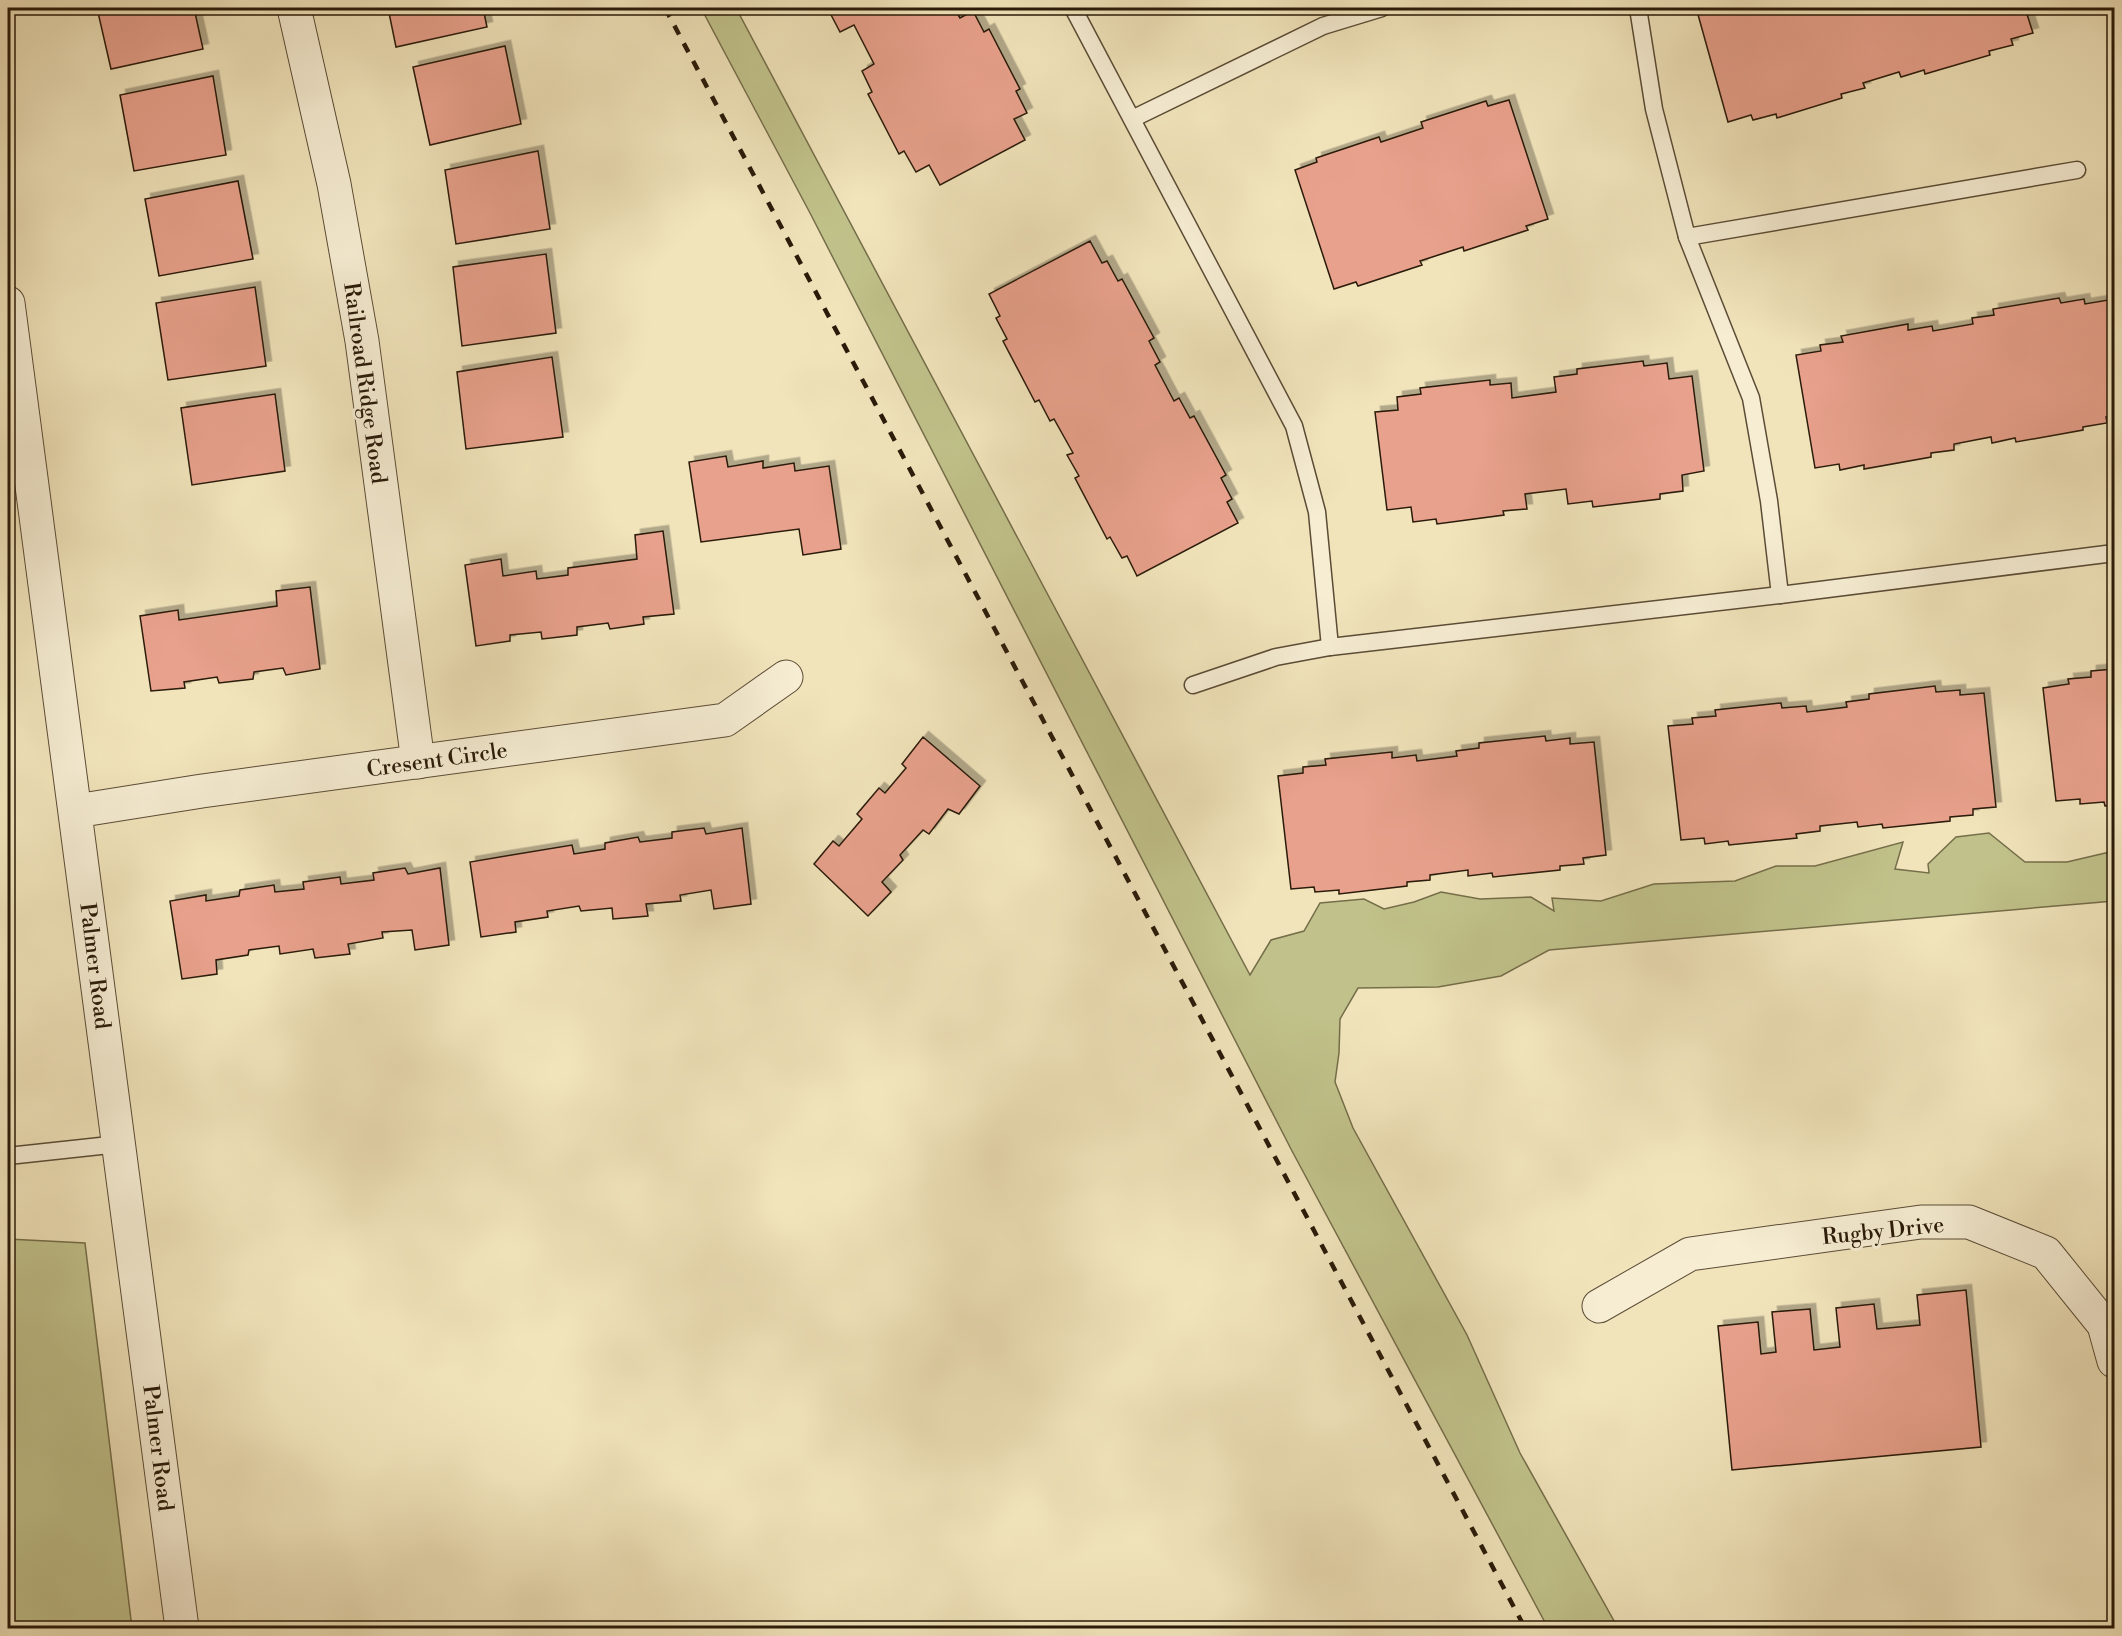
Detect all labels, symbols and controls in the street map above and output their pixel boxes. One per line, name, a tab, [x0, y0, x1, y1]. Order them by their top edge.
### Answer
street label: Railroad Ridge Road	[337, 281, 392, 486]
street label: Cresent Circle	[365, 737, 509, 784]
street label: Palmer Road	[73, 902, 116, 1031]
street label: Rugby Drive	[1821, 1212, 1946, 1251]
street label: Palmer Road	[136, 1384, 179, 1513]

